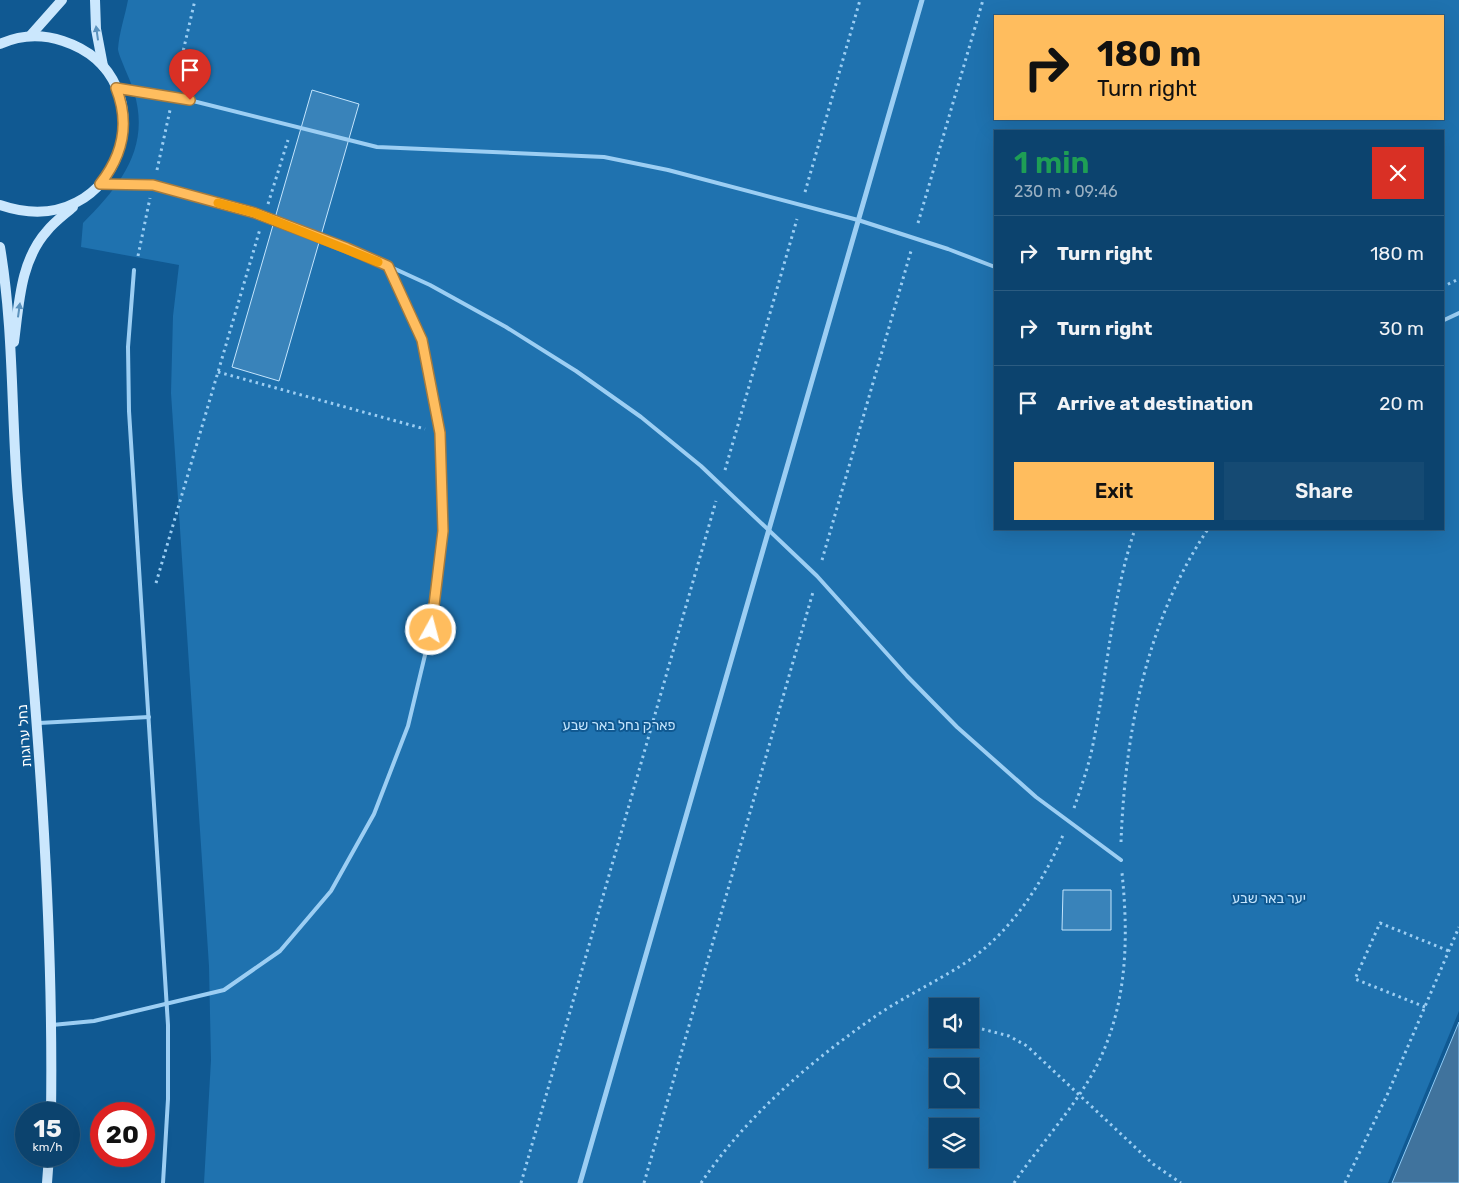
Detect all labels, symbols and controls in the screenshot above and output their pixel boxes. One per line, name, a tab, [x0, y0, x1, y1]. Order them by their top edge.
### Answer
one-way arrow	[93, 25, 101, 41]
text: 180 m	[1097, 33, 1201, 75]
icon: right	[1014, 35, 1079, 100]
pin	[169, 49, 211, 100]
icon: arrive	[176, 56, 204, 84]
text: Turn right	[1097, 75, 1197, 102]
text: 1 min	[1014, 145, 1089, 181]
button: close	[1372, 147, 1424, 199]
text: 230 m · 09:46	[1014, 182, 1118, 201]
icon: right	[1014, 239, 1042, 267]
text: Turn right	[1057, 242, 1152, 265]
text: 180 m	[1370, 242, 1424, 265]
one-way arrow	[15, 301, 23, 317]
icon: right	[1014, 314, 1042, 342]
text: Turn right	[1057, 317, 1152, 340]
text: 30 m	[1379, 317, 1424, 340]
icon: arrive	[1014, 389, 1042, 417]
text: Arrive at destination	[1057, 392, 1253, 415]
text: 20 m	[1379, 392, 1424, 415]
button: Exit	[1014, 462, 1214, 520]
button: Share	[1224, 462, 1424, 520]
position arrow	[404, 603, 456, 655]
street label: נחל ערוגות	[14, 704, 35, 768]
park label: פארק נחל באר שבע	[563, 717, 675, 734]
park label: יער באר שבע	[1232, 890, 1306, 907]
map controls	[929, 998, 979, 1168]
button: sound	[929, 998, 979, 1048]
button: search	[929, 1058, 979, 1108]
speed limit sign: 20	[90, 1102, 155, 1167]
text: 15	[33, 1114, 62, 1143]
button: layers	[929, 1118, 979, 1168]
text: km/h	[33, 1140, 62, 1154]

